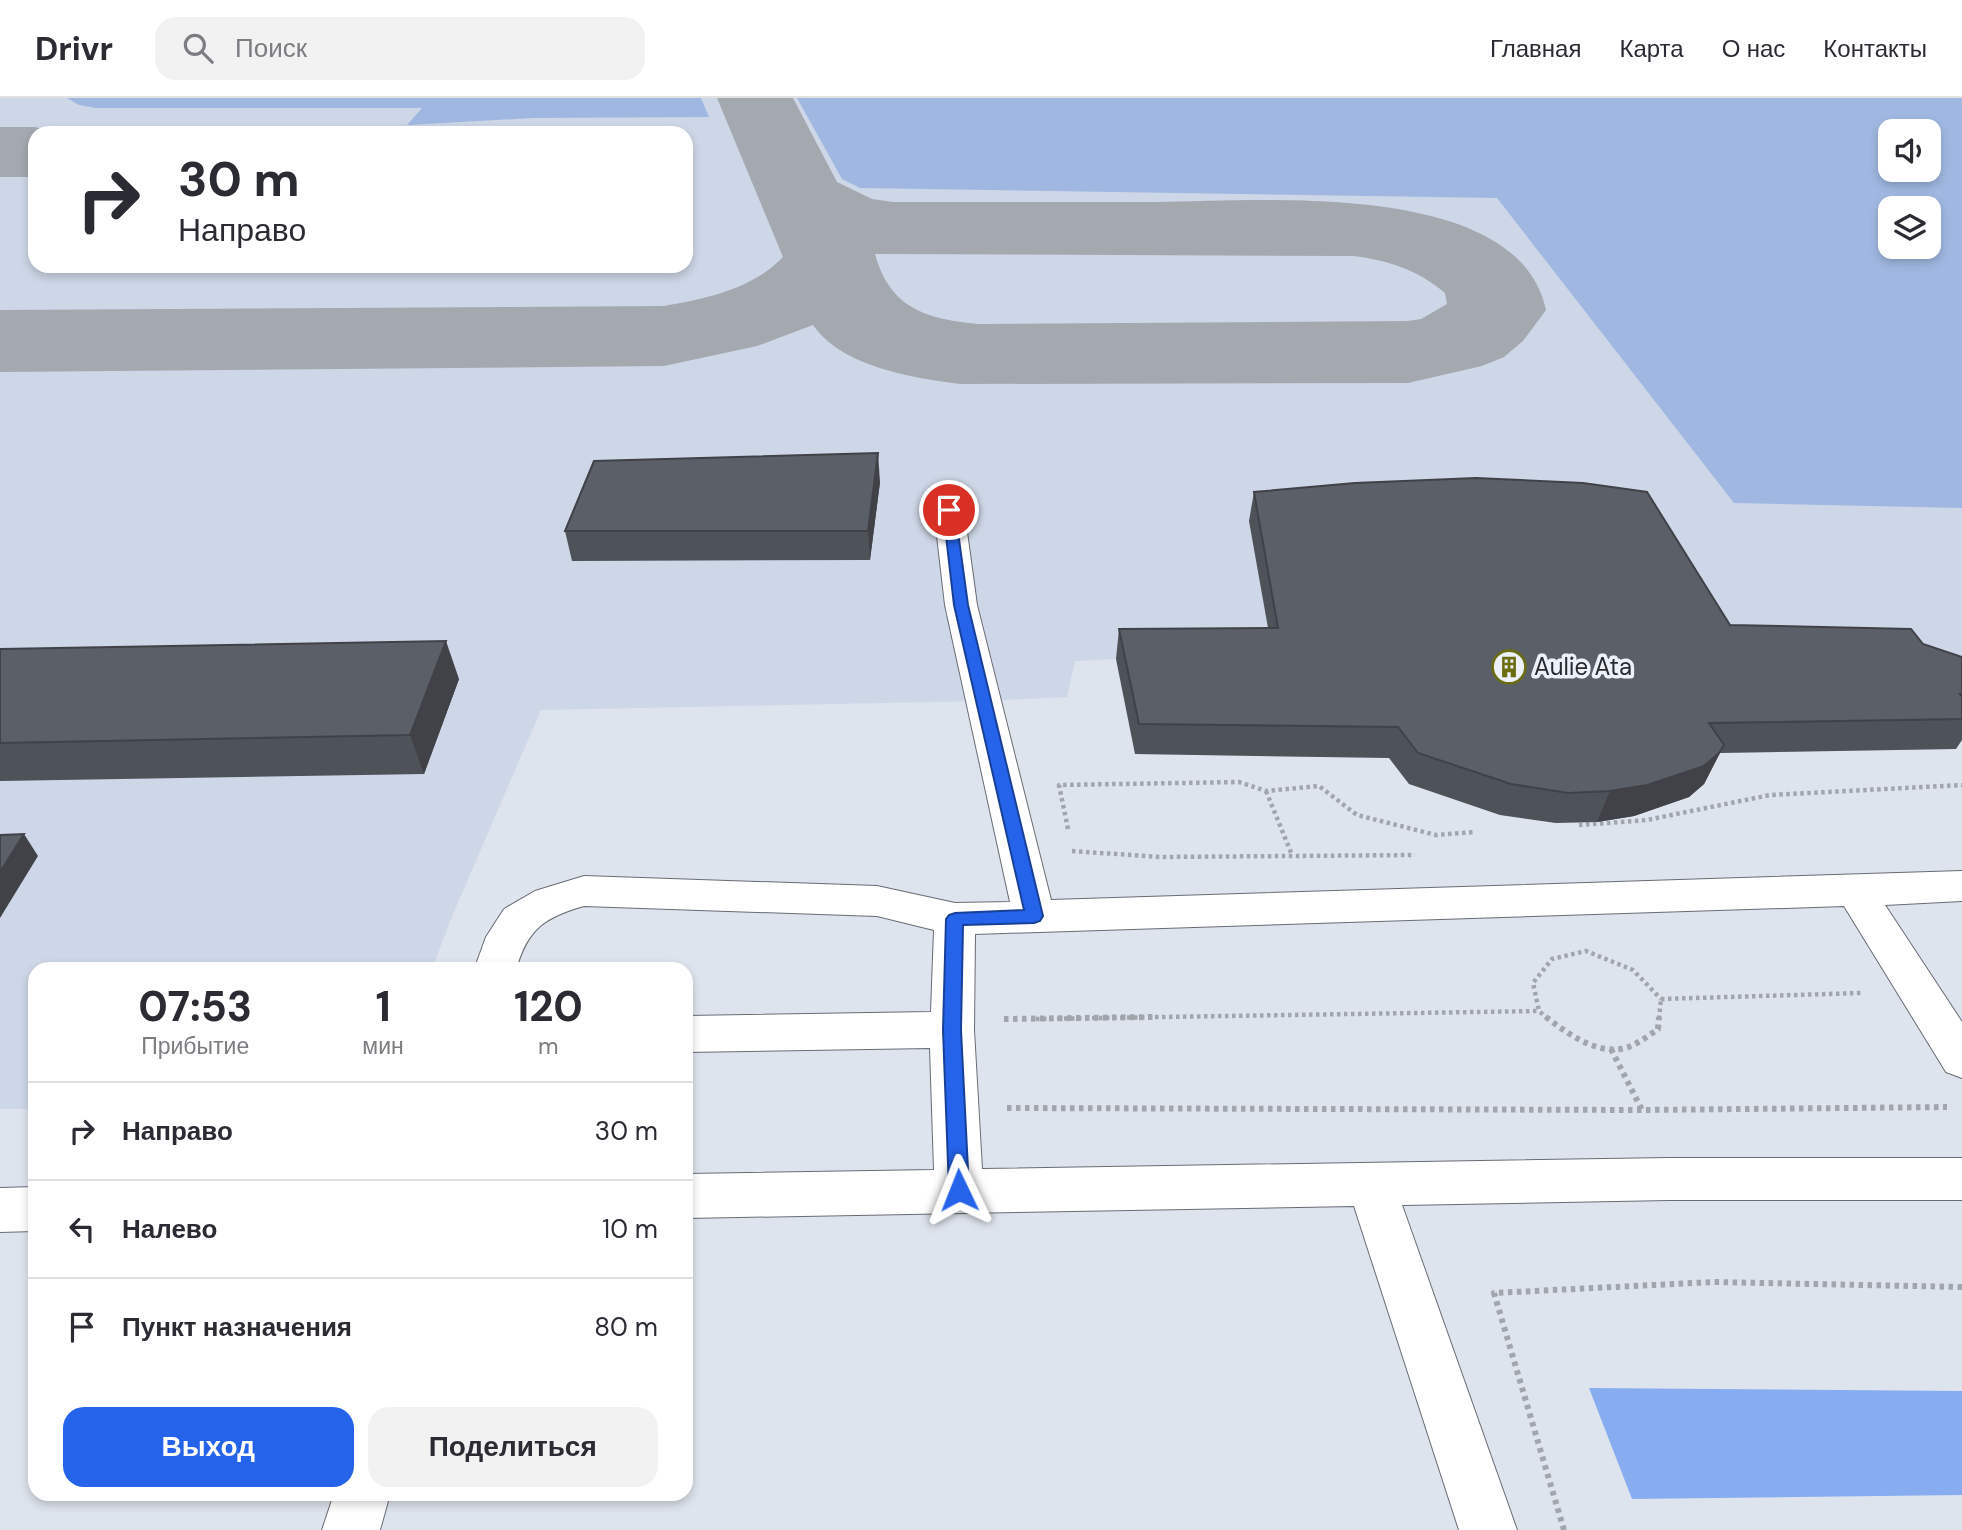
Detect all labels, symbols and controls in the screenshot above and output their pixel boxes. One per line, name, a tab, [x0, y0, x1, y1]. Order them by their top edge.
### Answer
search box	[155, 17, 645, 80]
text: Drivr	[35, 27, 113, 70]
icon: search	[179, 29, 217, 67]
text: Поиск	[235, 31, 307, 65]
text: Главная	[1490, 33, 1581, 64]
text: Карта	[1619, 33, 1684, 64]
text: О нас	[1722, 33, 1785, 64]
text: Контакты	[1823, 33, 1927, 64]
map controls	[1878, 119, 1941, 259]
button: sound	[1878, 119, 1941, 182]
text: 30 m	[178, 147, 300, 211]
icon: right	[63, 154, 154, 245]
button: layers	[1878, 196, 1941, 259]
text: Направо	[178, 209, 306, 251]
pin	[919, 480, 979, 540]
icon: arrive	[930, 491, 968, 529]
building icon: Aulie Ata	[1490, 648, 1528, 686]
place label: Aulie Ata	[1534, 651, 1632, 682]
text: 07:53	[138, 979, 252, 1034]
text: 1	[375, 979, 391, 1034]
text: 120	[514, 979, 583, 1034]
text: Прибытие	[141, 1031, 249, 1061]
text: мин	[362, 1031, 404, 1061]
text: m	[538, 1031, 559, 1061]
icon: right	[63, 1112, 101, 1150]
text: Направо	[122, 1114, 233, 1148]
text: 30 m	[595, 1114, 658, 1148]
position arrow	[922, 1153, 996, 1227]
icon: left	[63, 1210, 101, 1248]
text: Налево	[122, 1212, 217, 1246]
text: 10 m	[602, 1212, 658, 1246]
icon: arrive	[63, 1308, 101, 1346]
text: Пункт назначения	[122, 1310, 352, 1344]
text: 80 m	[594, 1310, 658, 1344]
button: Выход	[63, 1407, 354, 1487]
button: Поделиться	[368, 1407, 658, 1487]

